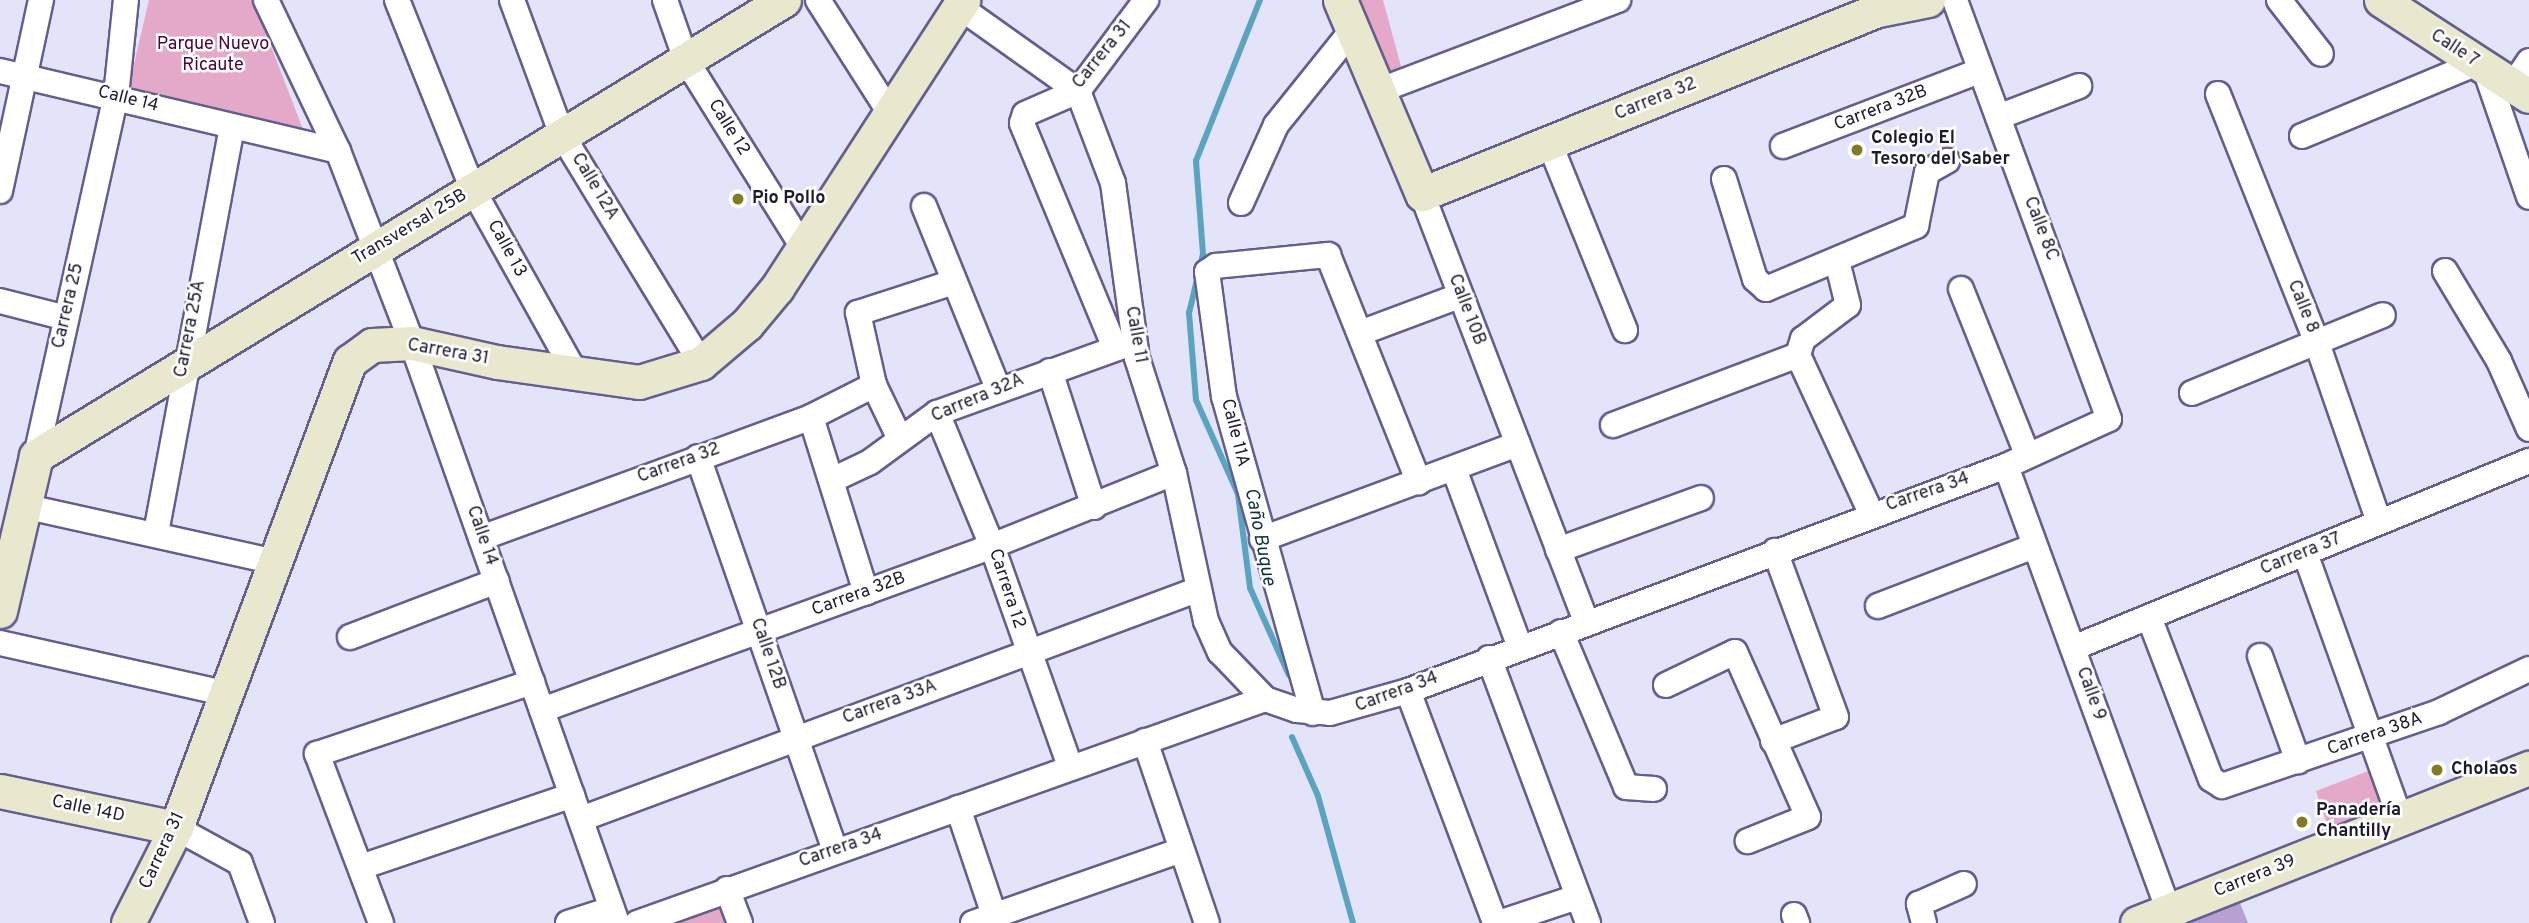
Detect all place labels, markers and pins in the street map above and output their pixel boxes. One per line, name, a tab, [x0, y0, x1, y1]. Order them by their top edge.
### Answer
place label: Colegio El Tesoro del Saber	[1871, 129, 2010, 172]
marker: Colegio El Tesoro del Saber	[1849, 142, 1865, 158]
place label: Pio Pollo	[752, 188, 825, 210]
marker: Pio Pollo	[730, 191, 746, 207]
place label: Cholaos	[2451, 759, 2518, 781]
marker: Cholaos	[2429, 762, 2445, 778]
place label: Panadería Chantilly	[2316, 801, 2401, 844]
marker: Panadería Chantilly	[2294, 814, 2310, 830]

